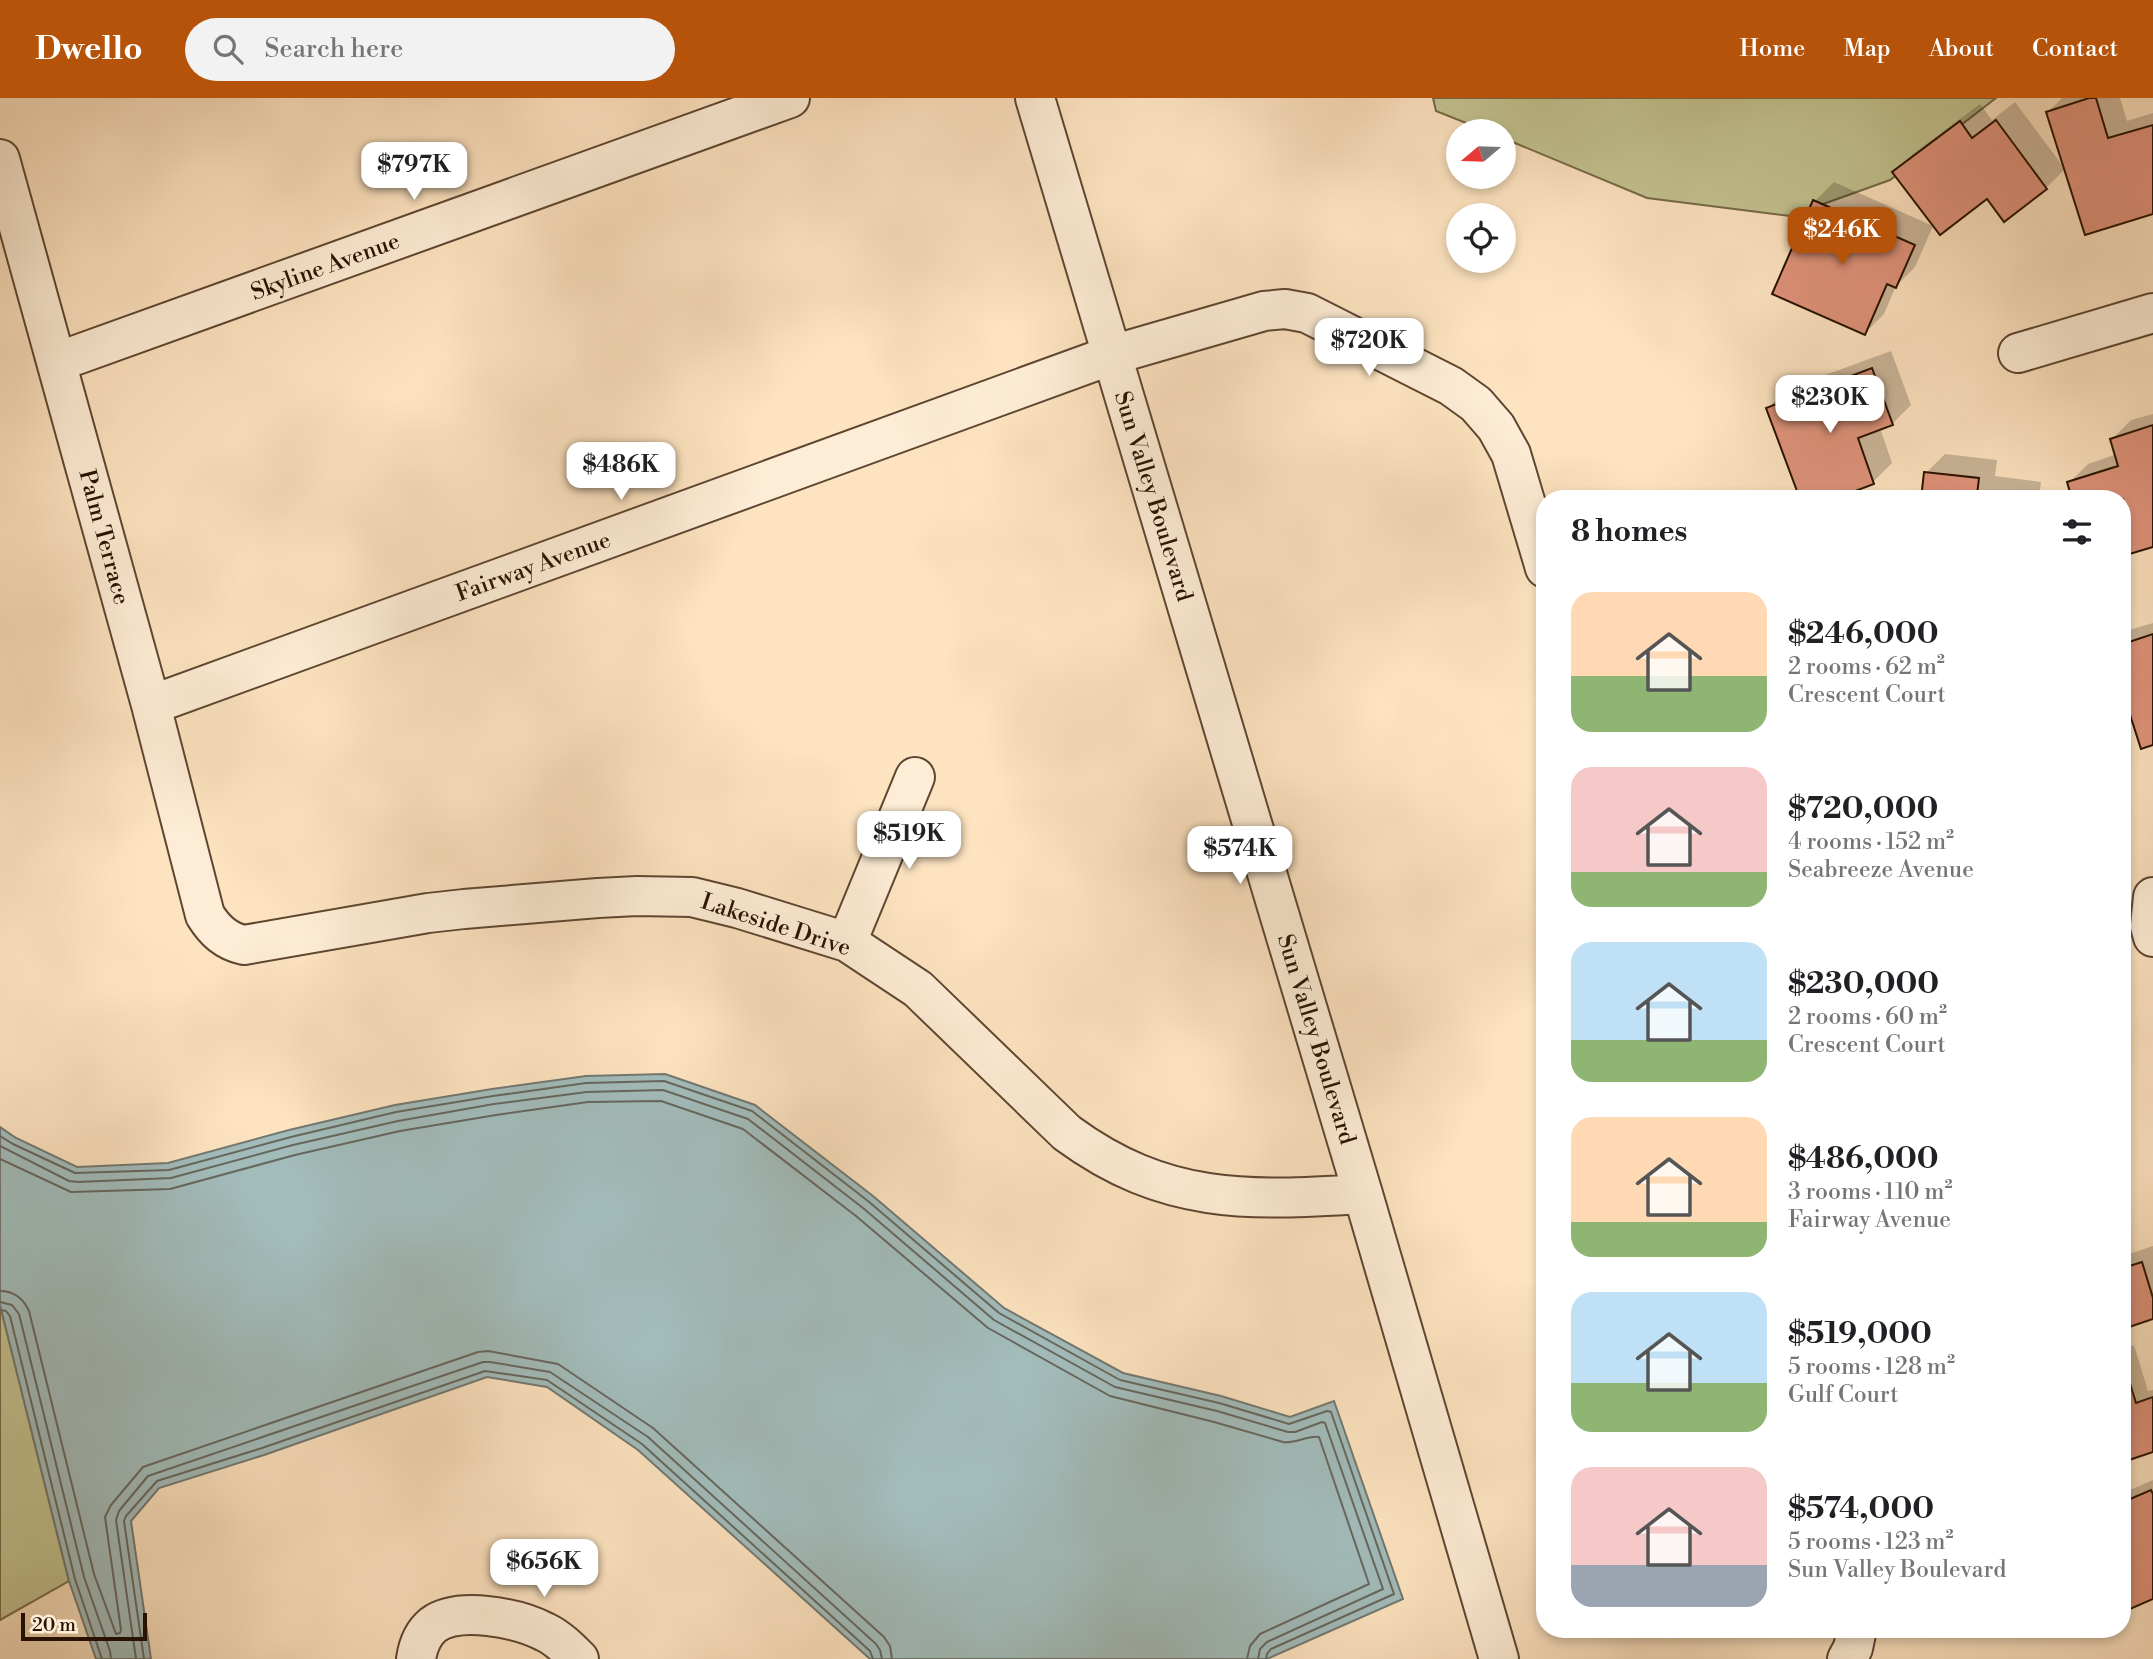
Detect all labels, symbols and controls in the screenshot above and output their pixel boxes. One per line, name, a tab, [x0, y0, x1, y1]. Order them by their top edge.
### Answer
search box	[185, 18, 675, 81]
text: Dwello	[35, 29, 143, 70]
icon: search	[209, 30, 247, 68]
text: Search here	[265, 33, 403, 65]
text: Home	[1740, 34, 1805, 64]
text: Map	[1843, 34, 1891, 64]
text: About	[1929, 34, 1994, 64]
text: Contact	[2032, 34, 2118, 64]
north arrow	[1446, 119, 1516, 189]
map controls	[1446, 119, 1516, 273]
pin: $797K	[365, 142, 463, 202]
text: $797K	[377, 151, 451, 179]
button: locate	[1446, 203, 1516, 273]
pin: $246K	[1793, 208, 1891, 267]
text: $246K	[1804, 216, 1880, 244]
street label: Skyline Avenue	[247, 227, 404, 307]
pin: $720K	[1320, 318, 1418, 378]
text: $720K	[1331, 327, 1407, 355]
pin: $230K	[1781, 376, 1879, 435]
text: $230K	[1791, 384, 1869, 412]
street label: Sun Valley Boulevard	[1108, 388, 1198, 605]
pin: $486K	[572, 442, 670, 502]
text: $486K	[583, 451, 659, 479]
street label: Palm Terrace	[73, 467, 136, 608]
text: 8 homes	[1571, 513, 1687, 551]
icon: filters	[2058, 513, 2096, 551]
street label: Fairway Avenue	[452, 526, 615, 608]
text: $246,000	[1788, 615, 1938, 653]
icon: home	[1627, 620, 1711, 704]
text: 2 rooms · 62 m²	[1788, 653, 1945, 681]
text: Crescent Court	[1788, 681, 1946, 709]
text: $720,000	[1788, 790, 1938, 828]
icon: home	[1627, 795, 1711, 879]
pin: $519K	[860, 812, 958, 871]
text: $519K	[873, 820, 945, 848]
pin: $574K	[1191, 826, 1289, 886]
text: 4 rooms · 152 m²	[1788, 828, 1954, 856]
text: $574K	[1203, 835, 1277, 863]
text: Seabreeze Avenue	[1788, 856, 1974, 884]
street label: Lakeside Drive	[697, 888, 854, 962]
street label: Sun Valley Boulevard	[1271, 931, 1361, 1148]
text: $230,000	[1788, 965, 1939, 1003]
icon: home	[1627, 970, 1711, 1054]
text: 2 rooms · 60 m²	[1788, 1003, 1947, 1031]
text: Crescent Court	[1788, 1031, 1946, 1059]
text: $486,000	[1788, 1140, 1939, 1178]
icon: home	[1627, 1145, 1711, 1229]
text: 3 rooms · 110 m²	[1788, 1178, 1952, 1206]
text: Fairway Avenue	[1788, 1206, 1951, 1234]
text: $519,000	[1788, 1315, 1932, 1353]
icon: home	[1627, 1320, 1711, 1404]
text: 5 rooms · 128 m²	[1788, 1353, 1955, 1381]
text: Gulf Court	[1788, 1381, 1899, 1409]
text: $574,000	[1788, 1490, 1934, 1528]
icon: home	[1627, 1495, 1711, 1579]
text: 5 rooms · 123 m²	[1788, 1528, 1954, 1556]
pin: $656K	[495, 1540, 593, 1599]
text: $656K	[506, 1548, 582, 1576]
text: Sun Valley Boulevard	[1788, 1556, 2006, 1584]
scale bar	[21, 1610, 147, 1642]
text: 20 m	[32, 1613, 76, 1637]

